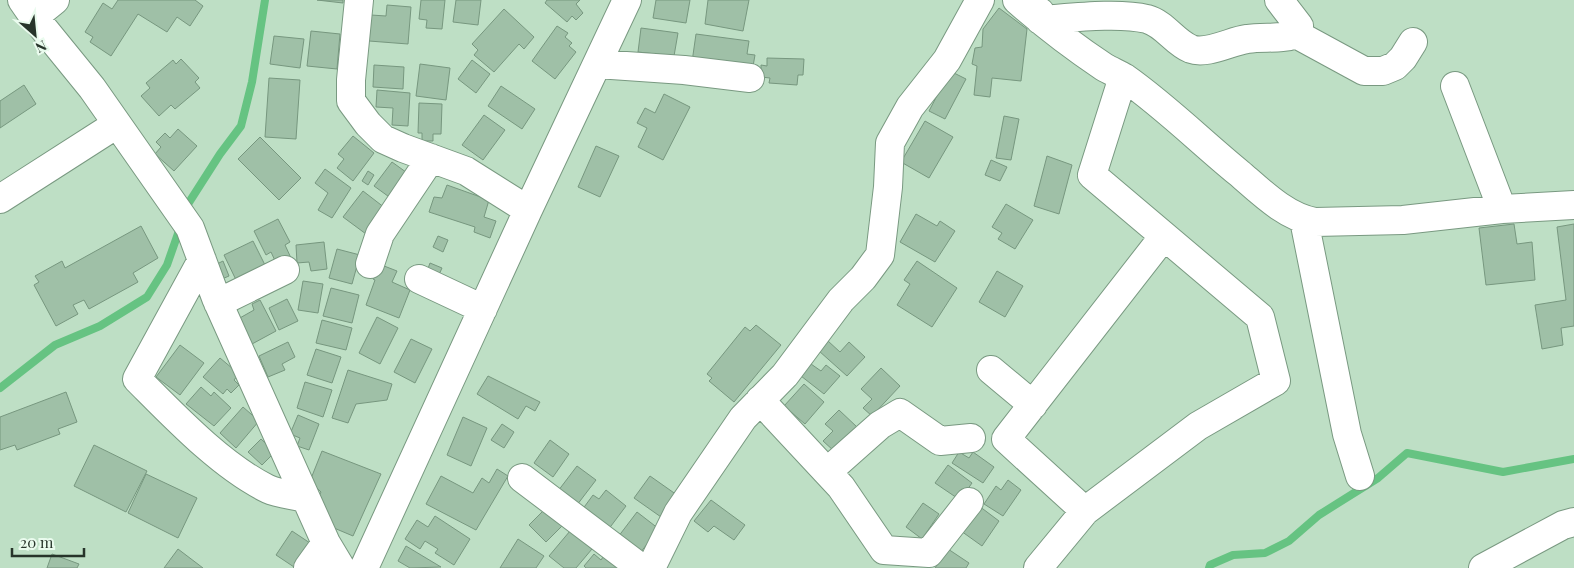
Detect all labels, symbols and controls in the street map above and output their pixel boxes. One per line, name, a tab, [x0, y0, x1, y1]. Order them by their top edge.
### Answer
north arrow	[10, 10, 60, 60]
text: N	[32, 36, 50, 58]
scale bar	[12, 526, 85, 558]
text: 20 m	[20, 532, 54, 552]

